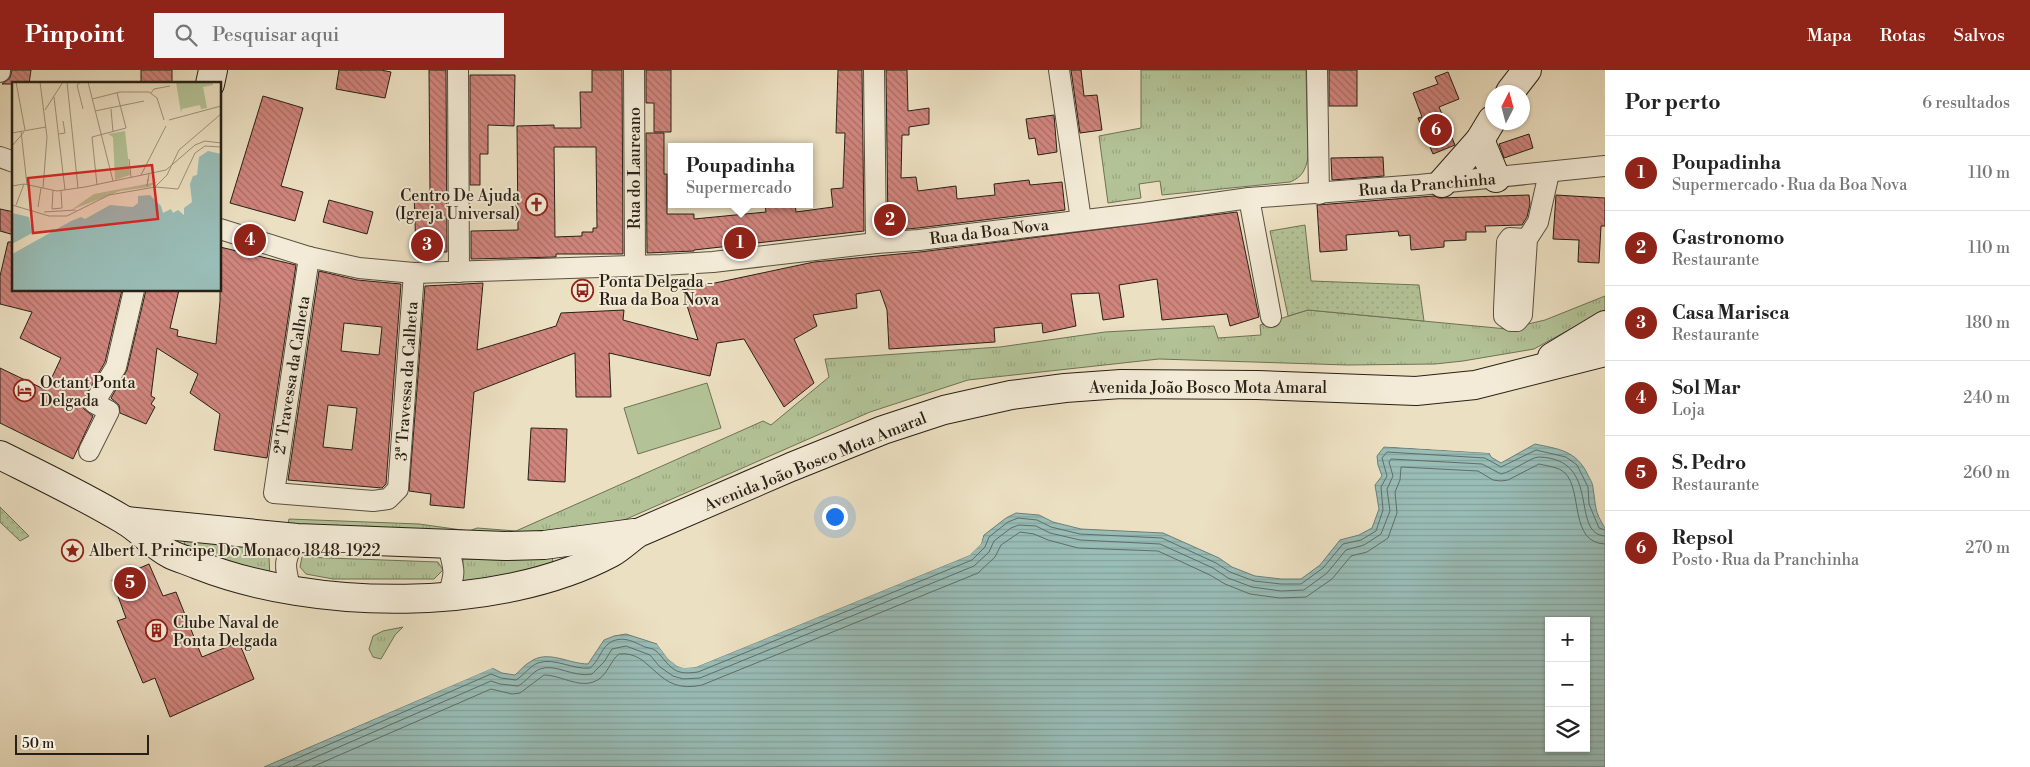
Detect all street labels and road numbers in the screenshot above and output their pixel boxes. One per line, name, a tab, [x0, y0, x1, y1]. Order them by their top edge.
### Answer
street label: Rua do Laureano	[625, 107, 645, 229]
street label: Rua da Pranchinha	[1358, 169, 1497, 201]
street label: Rua da Boa Nova	[928, 215, 1051, 249]
street label: 2ª Travessa da Calheta	[270, 294, 315, 456]
street label: 3ª Travessa da Calheta	[391, 300, 423, 462]
street label: Avenida João Bosco Mota Amaral	[1088, 378, 1327, 398]
street label: Avenida João Bosco Mota Amaral	[700, 408, 930, 516]

